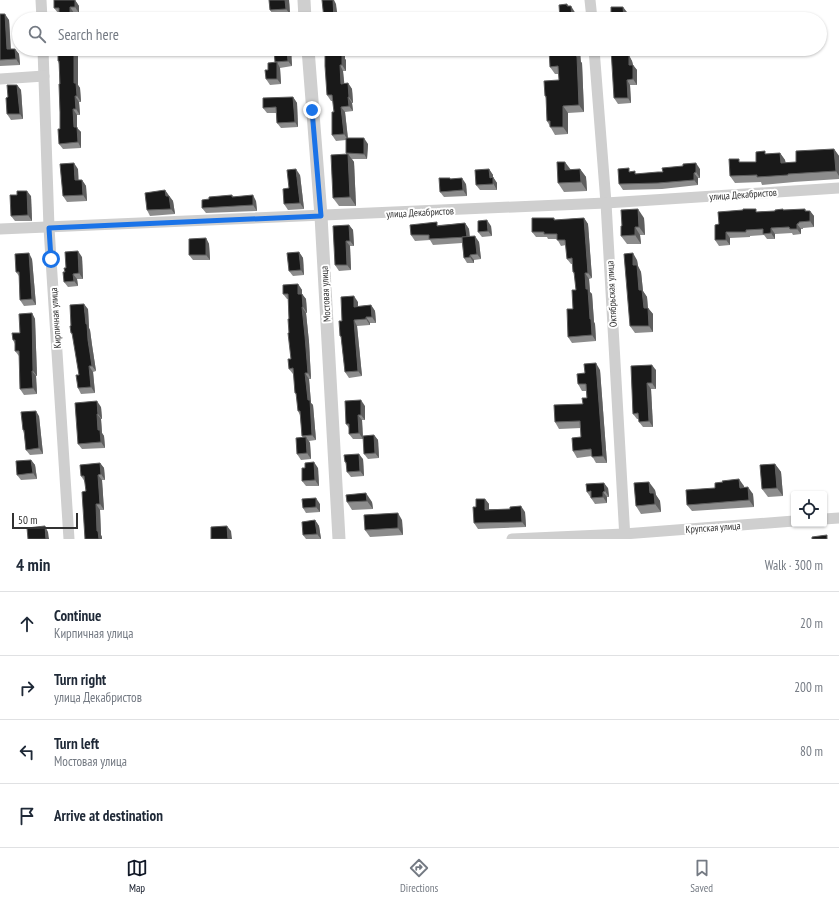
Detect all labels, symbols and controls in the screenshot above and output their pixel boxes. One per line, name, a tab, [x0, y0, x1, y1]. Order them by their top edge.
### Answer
search box	[12, 12, 827, 56]
icon: search	[26, 23, 48, 45]
text: Search here	[58, 25, 119, 44]
route end	[303, 101, 321, 119]
street label: улица Декабристов	[709, 186, 777, 203]
street label: улица Декабристов	[386, 204, 454, 221]
route start	[42, 250, 60, 268]
street label: Октябрьская улица	[603, 260, 620, 328]
street label: Мостовая улица	[318, 266, 333, 322]
street label: Кирпичная улица	[47, 287, 64, 349]
map controls	[791, 491, 827, 527]
button: locate	[791, 491, 827, 527]
scale bar	[12, 511, 78, 530]
text: 50 m	[18, 513, 37, 527]
street label: Крупская улица	[685, 519, 741, 536]
text: 4 min	[16, 554, 50, 576]
text: Walk · 300 m	[765, 557, 823, 574]
text: Continue	[54, 606, 101, 625]
icon: ahead	[16, 613, 38, 635]
text: 20 m	[800, 615, 823, 632]
text: Кирпичная улица	[54, 625, 133, 642]
text: Turn right	[54, 670, 106, 689]
icon: right	[16, 677, 38, 699]
text: 200 m	[794, 679, 823, 696]
text: улица Декабристов	[54, 689, 142, 706]
text: Turn left	[54, 734, 99, 753]
icon: left	[16, 741, 38, 763]
text: 80 m	[800, 743, 823, 760]
text: Мостовая улица	[54, 753, 127, 770]
icon: arrive	[16, 805, 38, 827]
text: Arrive at destination	[54, 806, 163, 825]
tab: Map	[126, 857, 148, 895]
tab: Directions	[400, 857, 438, 895]
tab: Saved	[690, 857, 713, 895]

